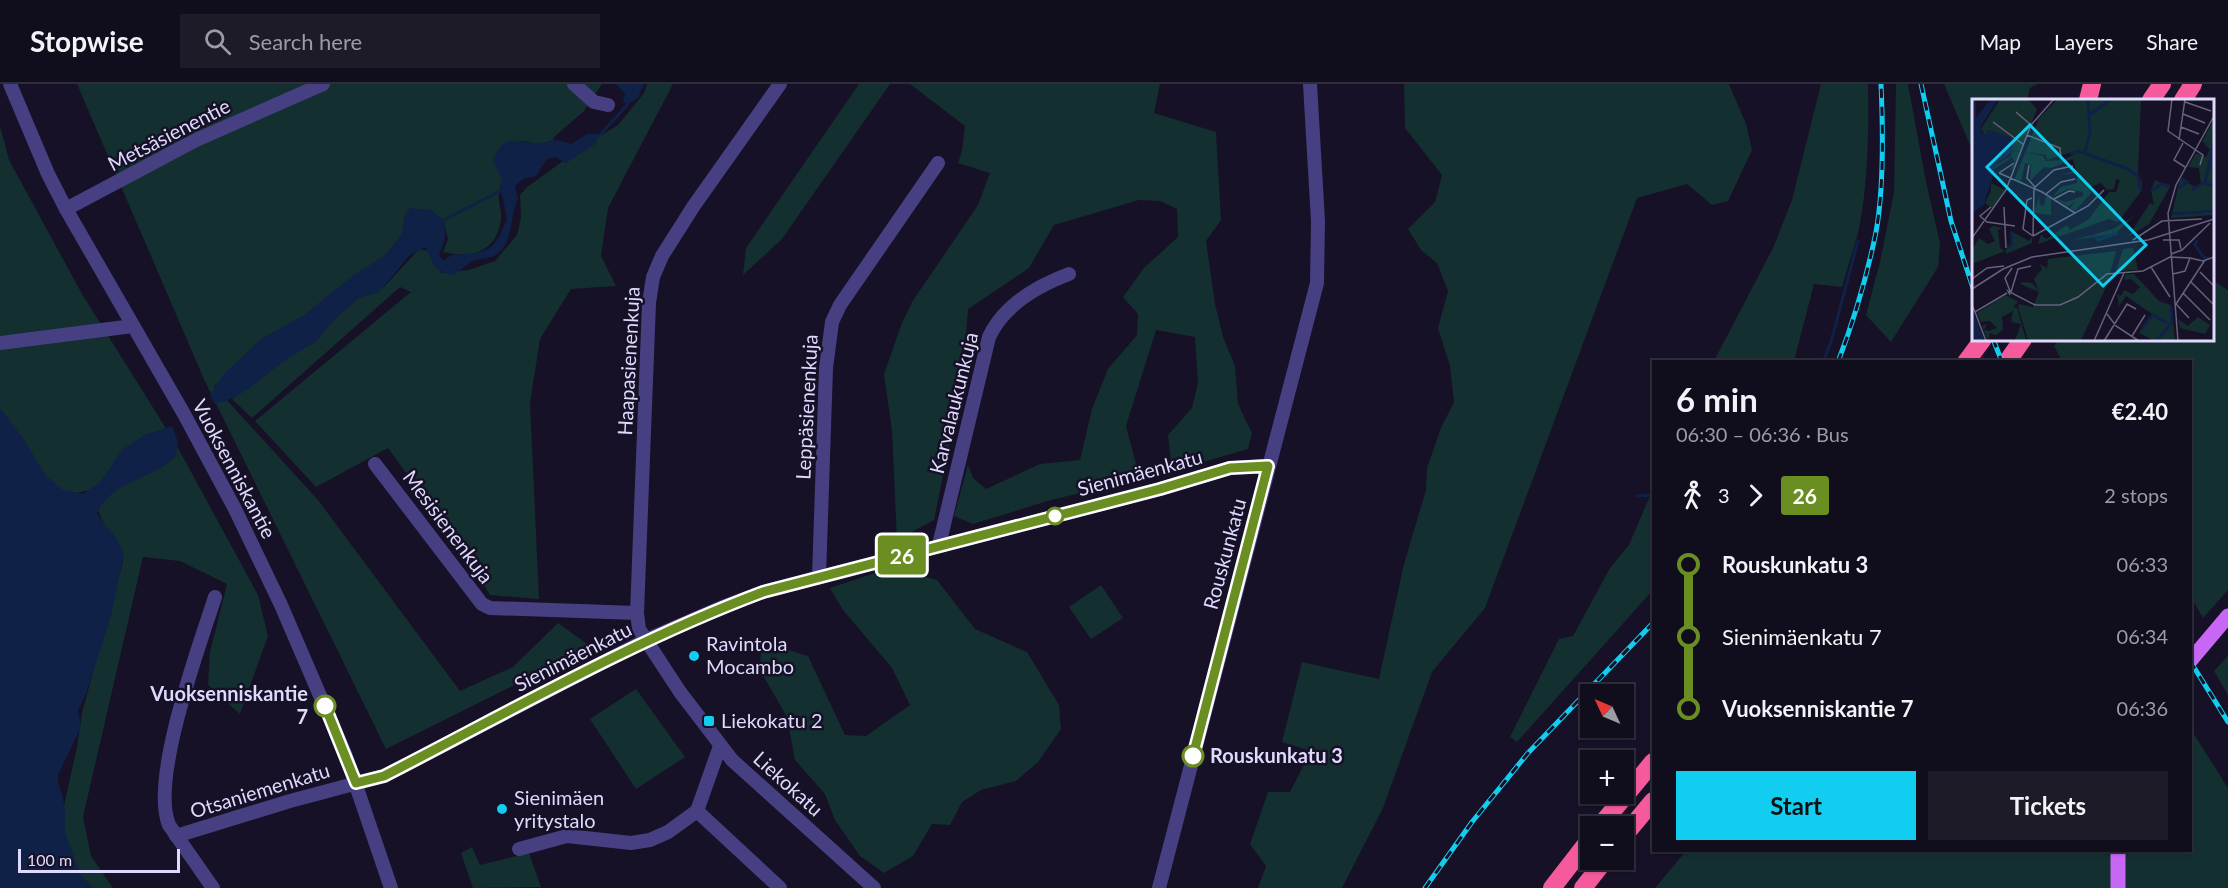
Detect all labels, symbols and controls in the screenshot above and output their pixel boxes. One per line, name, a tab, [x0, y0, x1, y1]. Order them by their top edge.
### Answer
search box	[180, 14, 600, 68]
text: Stopwise	[30, 24, 144, 58]
icon: search	[201, 25, 234, 58]
text: Search here	[249, 28, 362, 55]
text: Map	[1980, 29, 2021, 54]
text: Layers	[2054, 29, 2113, 54]
text: Share	[2146, 29, 2198, 54]
street label: Metsäsienentie	[103, 93, 234, 175]
inset map	[1972, 99, 2213, 340]
street label: Haapasienenkuja	[612, 286, 644, 436]
street label: Karvalaukunkuja	[924, 330, 982, 476]
street label: Leppäsienenkuja	[790, 334, 822, 480]
text: 6 min	[1676, 379, 1758, 419]
street label: Vuoksenniskantie	[188, 395, 282, 542]
text: €2.40	[2112, 398, 2168, 425]
text: 06:30 – 06:36 · Bus	[1676, 422, 1849, 446]
street label: Sienimäenkatu	[1075, 444, 1205, 500]
street label: Mesisienenkuja	[399, 465, 499, 588]
icon: walk	[1676, 479, 1709, 512]
icon: forward	[1739, 479, 1772, 512]
text: 3	[1718, 483, 1730, 507]
text: 26	[1793, 483, 1817, 508]
text: 2 stops	[2104, 483, 2168, 507]
street label: Rouskunkatu	[1198, 496, 1250, 612]
unlabelled marker	[1046, 507, 1064, 525]
line badge: 26	[875, 536, 929, 574]
text: 26	[890, 543, 914, 568]
text: Rouskunkatu 3	[1722, 551, 1868, 578]
text: 06:33	[2117, 552, 2168, 576]
street label: Sienimäenkatu	[510, 616, 635, 696]
text: Sienimäenkatu 7	[1722, 623, 1882, 650]
text: 06:34	[2117, 624, 2168, 648]
place label: Ravintola Mocambo	[706, 631, 794, 678]
marker: Ravintola Mocambo	[687, 649, 701, 663]
place label: Vuoksenniskantie 7	[149, 681, 308, 728]
north arrow	[1580, 684, 1634, 738]
map controls	[1580, 684, 1634, 870]
marker: Vuoksenniskantie 7	[314, 695, 336, 717]
text: Vuoksenniskantie 7	[1722, 695, 1914, 722]
text: 06:36	[2117, 696, 2168, 720]
place label: Liekokatu 2	[721, 708, 823, 732]
marker: Liekokatu 2	[702, 714, 716, 728]
place label: Rouskunkatu 3	[1210, 743, 1343, 767]
marker: Rouskunkatu 3	[1182, 745, 1204, 767]
street label: Liekokatu	[749, 746, 828, 821]
button: +	[1580, 750, 1634, 804]
street label: Otsaniemenkatu	[187, 757, 332, 823]
button: Start	[1676, 771, 1916, 840]
button: Tickets	[1928, 771, 2168, 840]
place label: Sienimäen yritystalo	[514, 785, 604, 832]
marker: Sienimäen yritystalo	[495, 802, 509, 816]
button: −	[1580, 816, 1634, 870]
scale bar	[18, 846, 180, 874]
text: 100 m	[27, 850, 72, 869]

